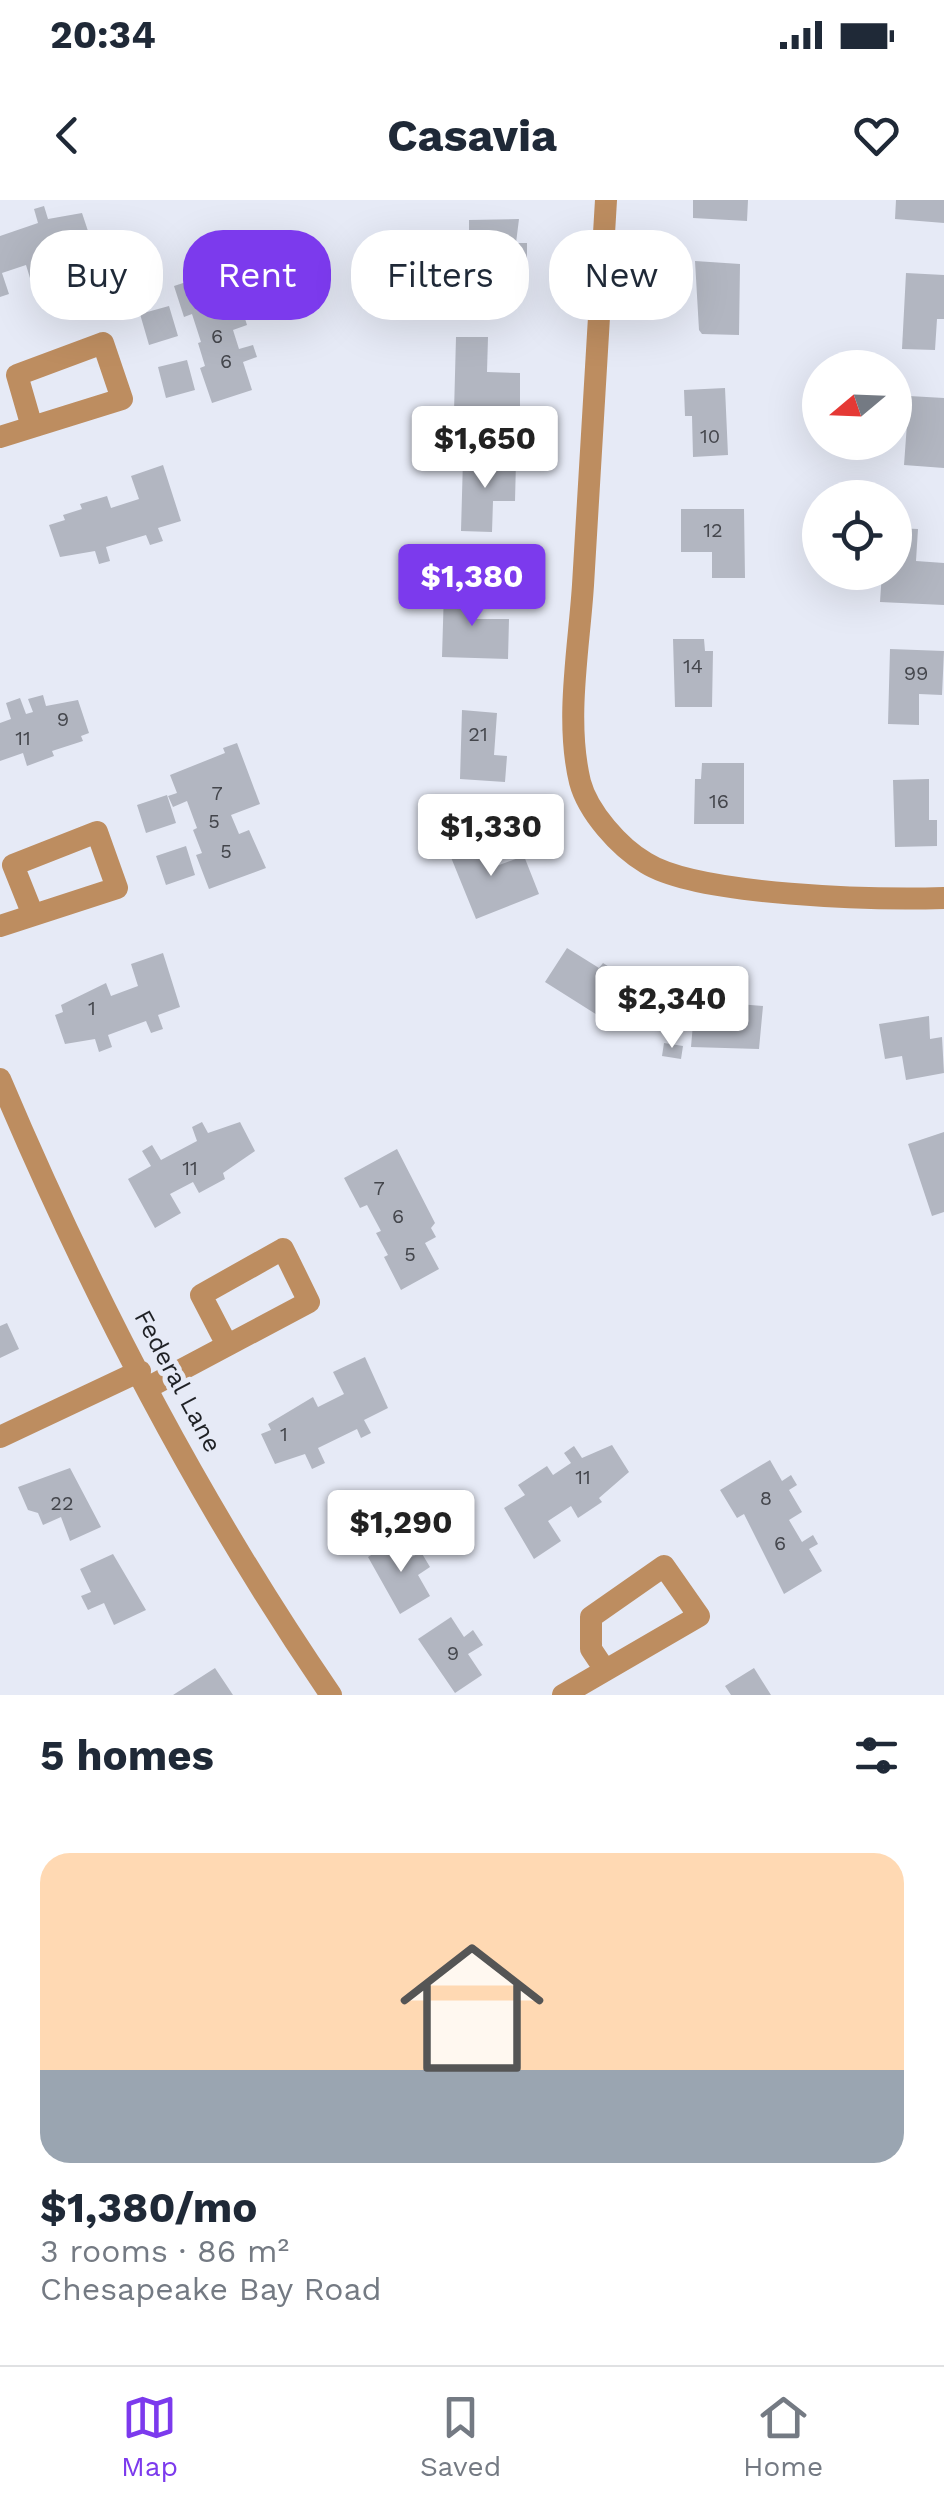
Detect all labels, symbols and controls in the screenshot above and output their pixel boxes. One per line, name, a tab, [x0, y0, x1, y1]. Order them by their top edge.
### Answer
text: 20:34	[50, 13, 156, 57]
icon: back	[40, 108, 95, 163]
icon: heart	[849, 108, 904, 163]
text: Casavia	[387, 109, 557, 162]
chip: Buy	[30, 230, 163, 320]
chip: Rent	[183, 230, 331, 320]
chip: Filters	[351, 230, 529, 320]
chip: New	[549, 230, 693, 320]
house number: 6	[211, 324, 223, 348]
house number: 6	[220, 349, 232, 373]
north arrow	[802, 350, 912, 460]
map controls	[802, 350, 912, 590]
pin: $1,650	[404, 406, 566, 491]
text: $1,650	[434, 419, 536, 457]
house number: 10	[700, 424, 720, 448]
button: locate	[802, 480, 912, 590]
house number: 12	[703, 518, 723, 542]
pin: $1,380	[391, 544, 553, 629]
text: $1,380	[420, 557, 524, 595]
house number: 14	[683, 654, 703, 678]
house number: 99	[904, 661, 928, 685]
house number: 9	[57, 707, 69, 731]
house number: 21	[468, 722, 488, 746]
house number: 11	[15, 726, 31, 750]
house number: 7	[211, 781, 223, 805]
house number: 16	[709, 789, 729, 813]
pin: $1,330	[410, 794, 572, 879]
text: $1,330	[440, 807, 542, 845]
house number: 5	[208, 809, 220, 833]
house number: 5	[220, 839, 232, 863]
pin: $2,340	[591, 966, 753, 1051]
text: $2,340	[617, 979, 727, 1017]
house number: 1	[88, 996, 96, 1020]
house number: 11	[182, 1156, 198, 1180]
house number: 7	[373, 1176, 385, 1200]
house number: 6	[392, 1204, 404, 1228]
house number: 5	[404, 1242, 416, 1266]
street label: Federal Lane	[128, 1305, 228, 1457]
house number: 1	[280, 1422, 288, 1446]
house number: 11	[575, 1465, 591, 1489]
house number: 8	[760, 1486, 772, 1510]
pin: $1,290	[320, 1490, 482, 1575]
house number: 22	[50, 1491, 74, 1515]
text: $1,290	[350, 1503, 452, 1541]
house number: 6	[774, 1531, 786, 1555]
house number: 9	[447, 1641, 459, 1665]
icon: filters	[849, 1728, 904, 1783]
text: 5 homes	[40, 1731, 214, 1780]
icon: home	[382, 1918, 562, 2098]
text: $1,380/mo	[40, 2183, 257, 2232]
text: 3 rooms · 86 m²	[40, 2232, 289, 2270]
text: Chesapeake Bay Road	[40, 2270, 382, 2308]
tab: Map	[121, 2390, 178, 2483]
tab: Saved	[420, 2390, 501, 2483]
tab: Home	[743, 2390, 823, 2483]

